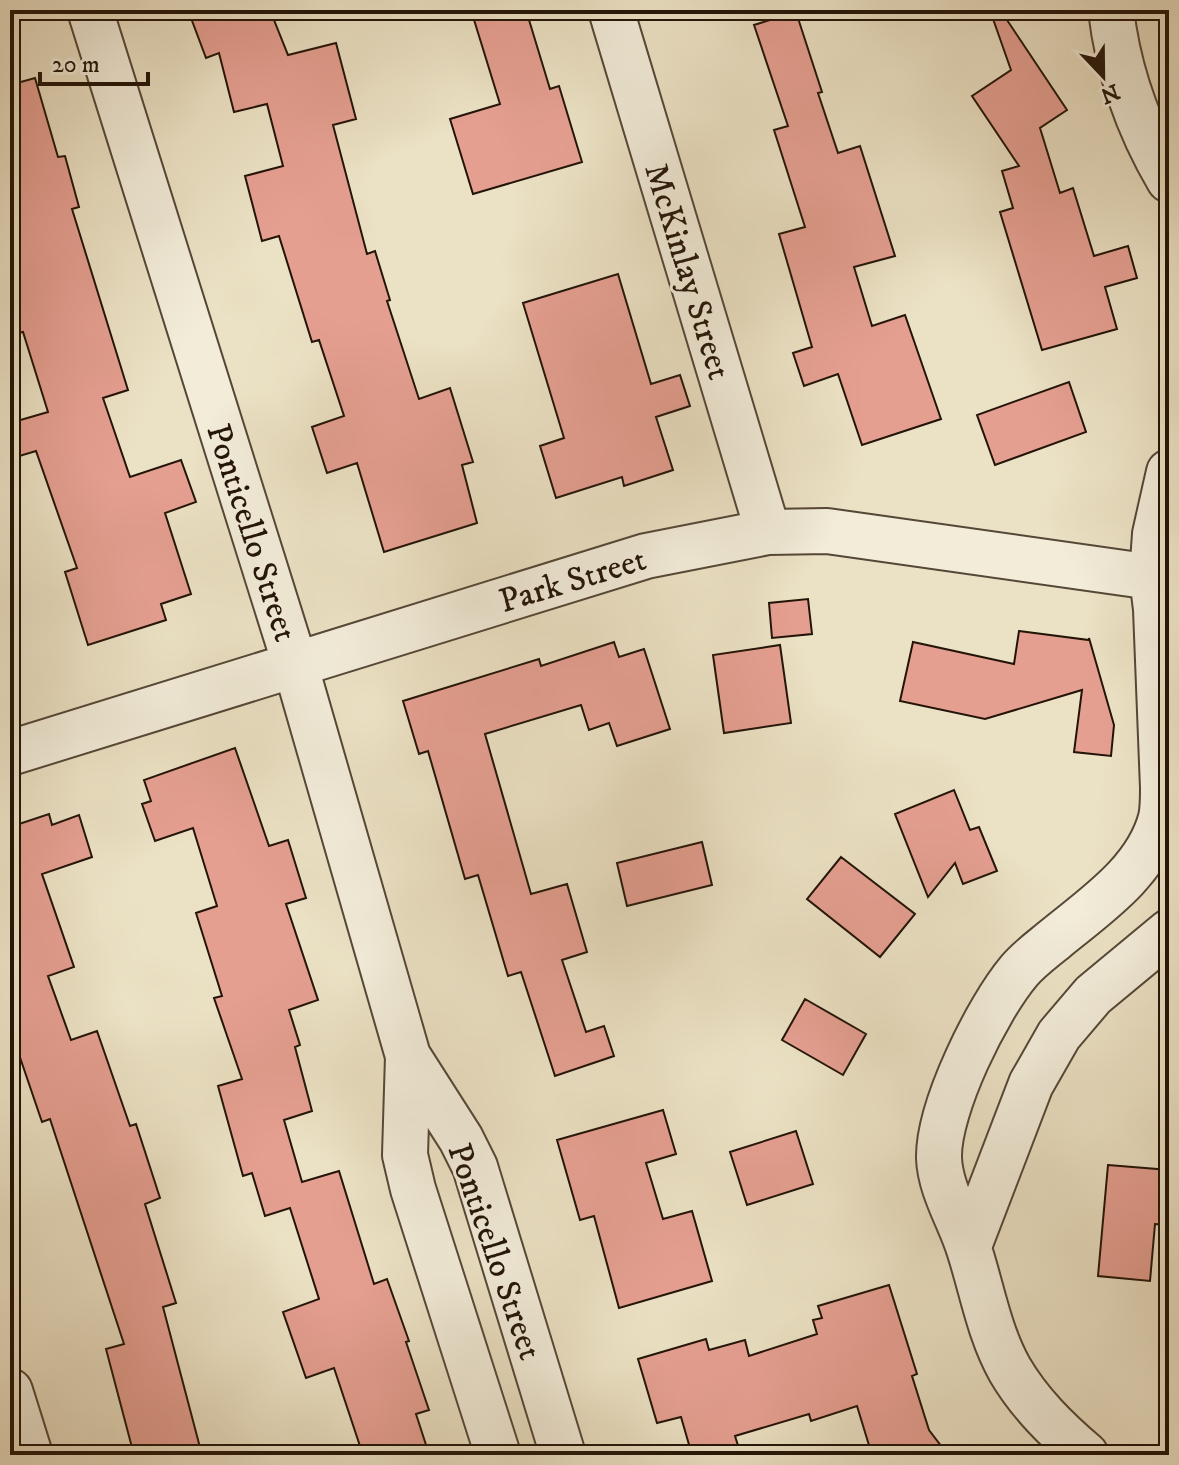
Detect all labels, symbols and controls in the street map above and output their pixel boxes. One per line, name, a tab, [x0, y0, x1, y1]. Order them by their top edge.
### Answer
scale bar	[40, 36, 148, 86]
north arrow	[1063, 36, 1143, 116]
text: 20 m	[52, 50, 100, 80]
text: N	[1096, 77, 1123, 109]
street label: McKinlay Street	[634, 158, 740, 385]
street label: Ponticello Street	[196, 419, 306, 647]
street label: Park Street	[494, 539, 651, 623]
street label: Ponticello Street	[437, 1138, 551, 1365]

